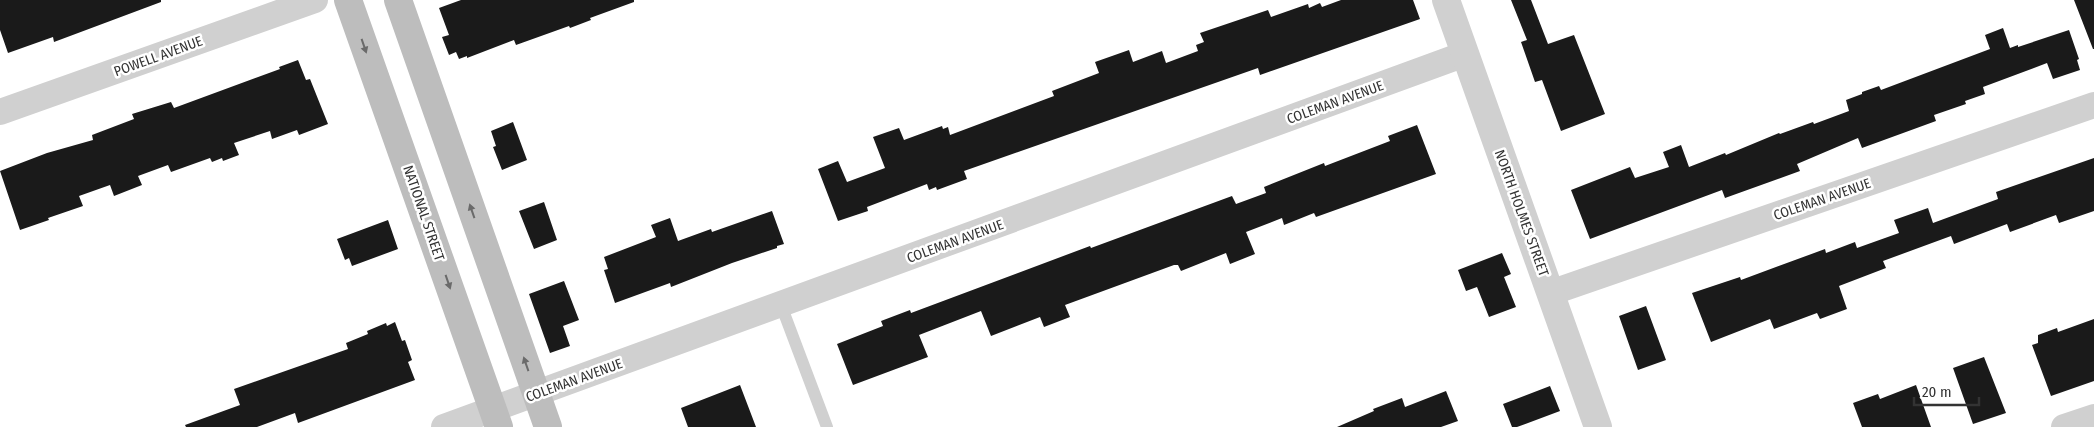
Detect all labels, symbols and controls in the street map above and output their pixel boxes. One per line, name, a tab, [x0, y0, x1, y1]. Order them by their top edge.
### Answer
street label: POWELL AVENUE	[112, 32, 205, 80]
one-way arrow	[361, 39, 369, 54]
street label: COLEMAN AVENUE	[1285, 77, 1386, 128]
street label: NORTH HOLMES STREET	[1491, 148, 1552, 279]
street label: NATIONAL STREET	[399, 163, 448, 264]
street label: COLEMAN AVENUE	[1771, 175, 1873, 224]
one-way arrow	[468, 203, 476, 218]
street label: COLEMAN AVENUE	[905, 216, 1006, 267]
one-way arrow	[444, 275, 452, 290]
street label: COLEMAN AVENUE	[524, 355, 625, 406]
one-way arrow	[522, 357, 529, 372]
scale bar	[1914, 374, 1979, 406]
text: 20 m	[1922, 383, 1952, 401]

